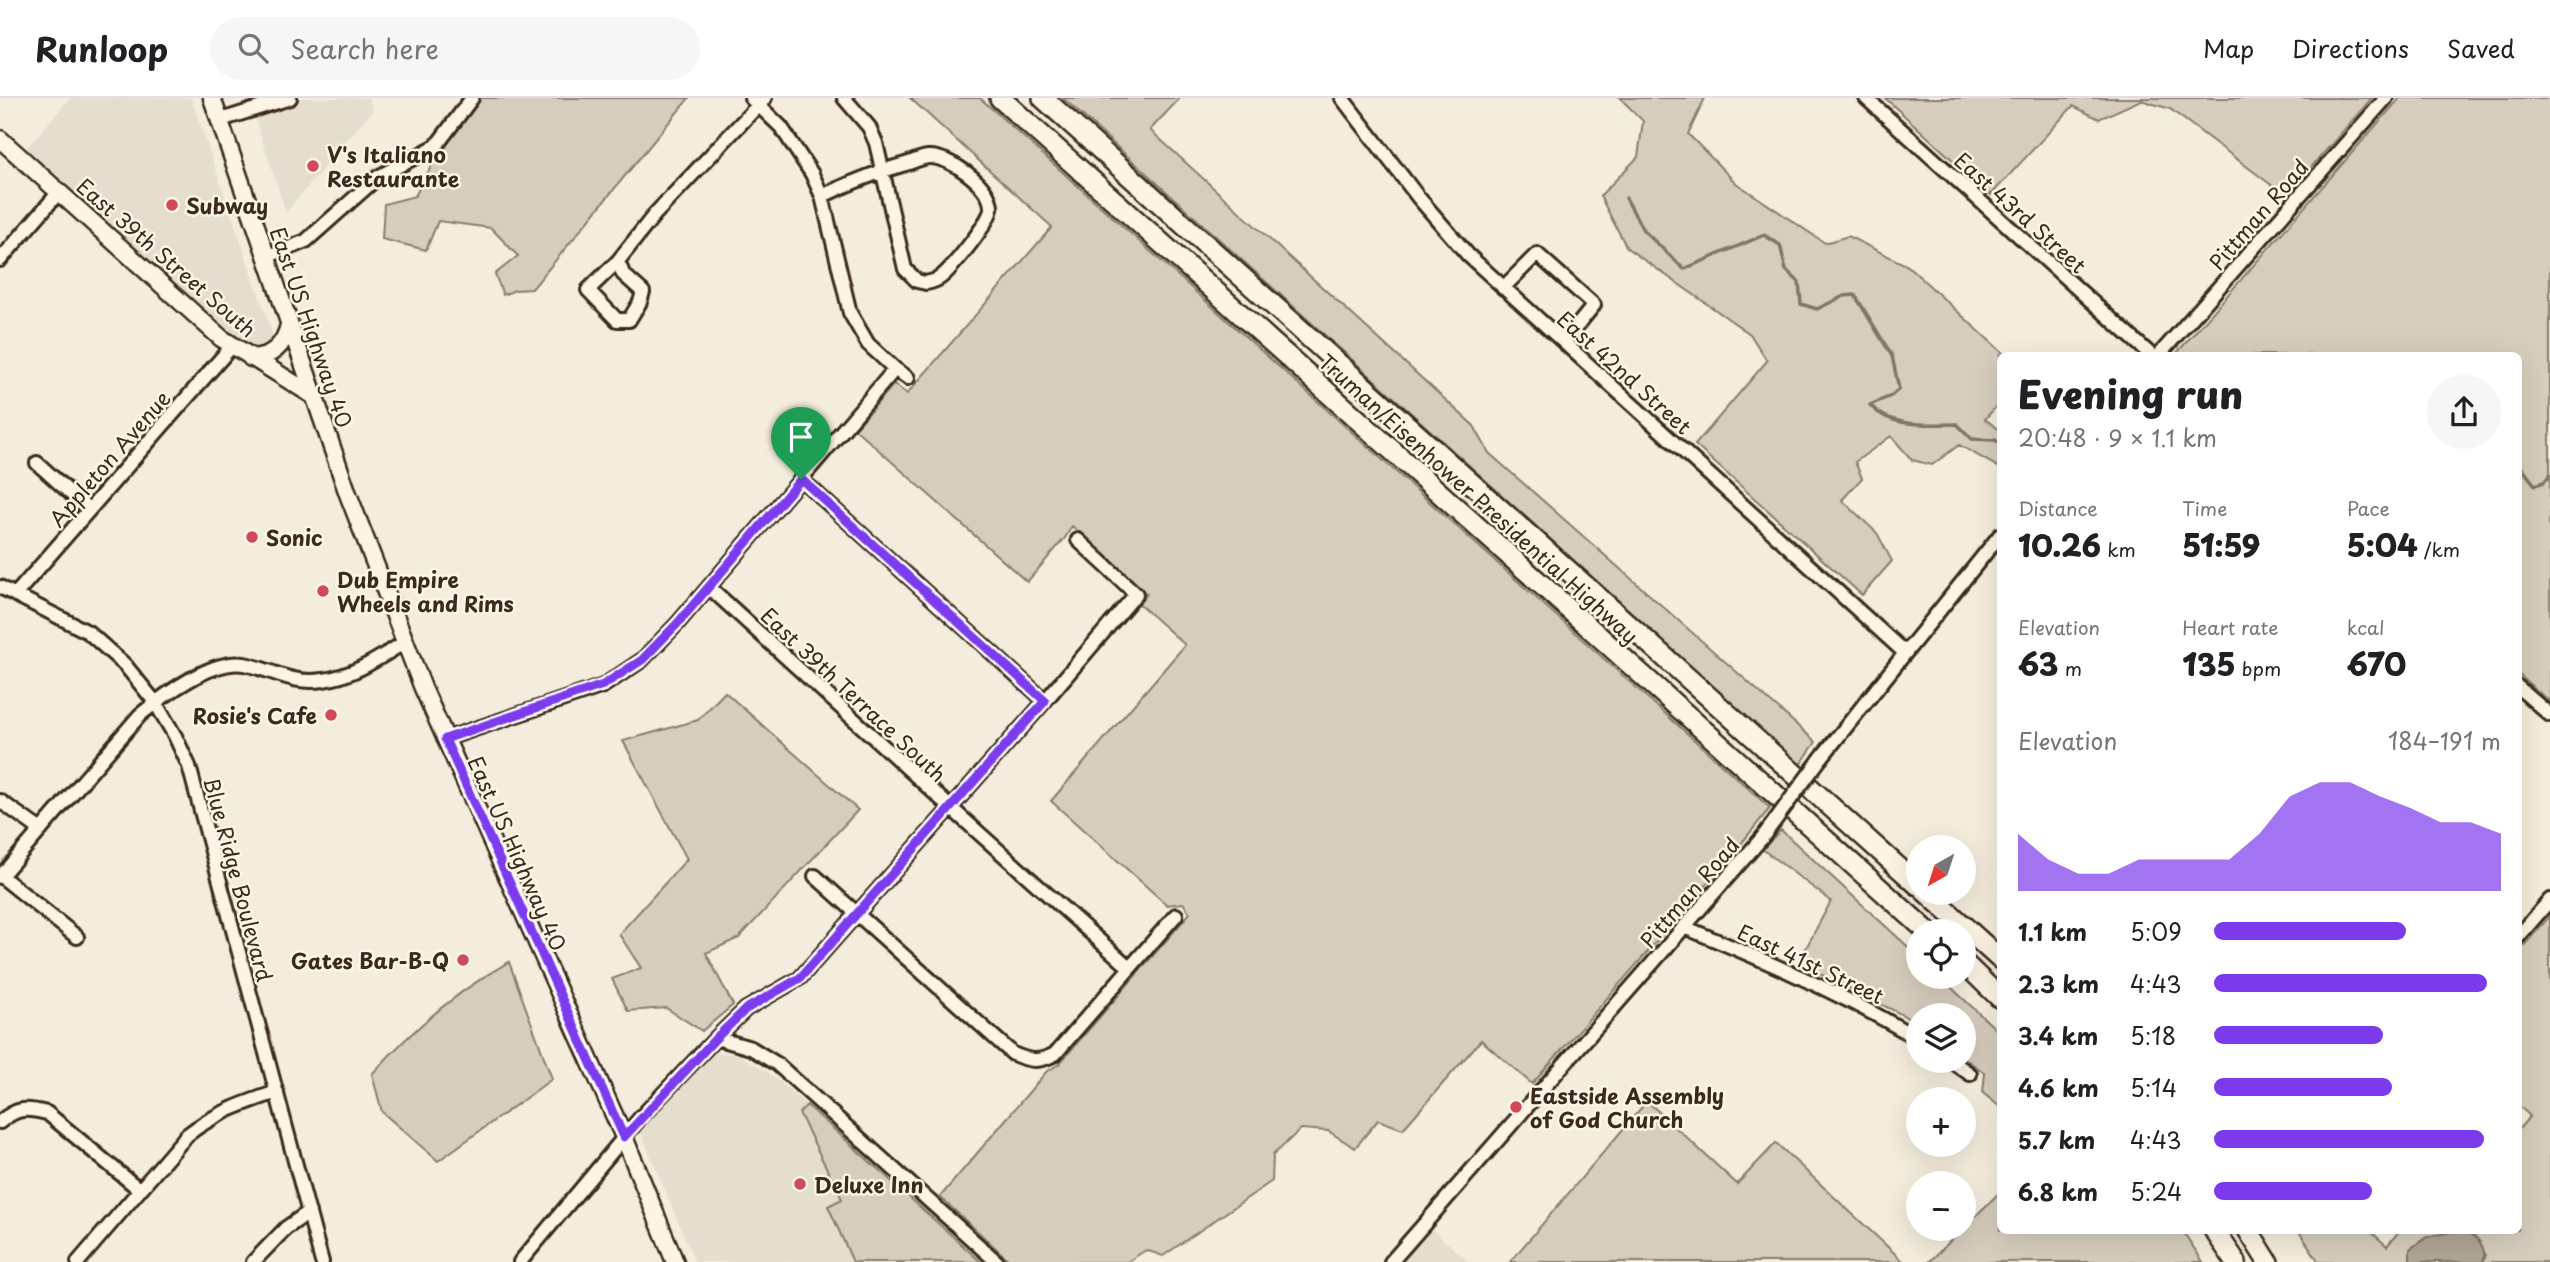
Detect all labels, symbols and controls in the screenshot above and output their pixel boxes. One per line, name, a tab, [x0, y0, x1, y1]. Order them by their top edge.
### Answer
search box	[210, 17, 700, 80]
text: Runloop	[35, 23, 168, 73]
icon: search	[234, 29, 272, 67]
text: Search here	[290, 29, 439, 68]
text: Map	[2203, 30, 2254, 66]
text: Directions	[2292, 30, 2409, 66]
text: Saved	[2447, 30, 2515, 66]
place label: V's Italiano Restaurante	[327, 138, 459, 194]
street label: East 43rd Street	[1948, 144, 2094, 280]
street label: Pittman Road	[2201, 151, 2315, 277]
marker: V's Italiano Restaurante	[305, 158, 321, 174]
street label: East 39th Street South	[70, 170, 264, 344]
place label: Subway	[186, 189, 268, 221]
marker: Subway	[164, 197, 180, 213]
street label: East US Highway 40	[263, 222, 361, 432]
street label: East 42nd Street	[1551, 303, 1699, 441]
street label: Truman/Eisenhower Presidential Highway	[1312, 345, 1646, 651]
text: Evening run	[2018, 365, 2243, 422]
button: share	[2427, 375, 2501, 449]
street label: Appleton Avenue	[41, 383, 177, 533]
pin	[771, 407, 831, 479]
icon: arrive	[782, 418, 820, 456]
text: 20:48 · 9 × 1.1 km	[2018, 420, 2217, 455]
text: Distance	[2018, 494, 2098, 522]
text: Time	[2182, 494, 2227, 522]
text: Pace	[2347, 494, 2390, 522]
place label: Sonic	[266, 521, 323, 553]
text: 10.26	[2018, 522, 2101, 567]
text: 51:59	[2182, 522, 2260, 567]
text: 5:04	[2347, 522, 2418, 567]
marker: Sonic	[244, 529, 260, 545]
text: km	[2101, 535, 2136, 563]
text: /km	[2418, 535, 2460, 563]
place label: Dub Empire Wheels and Rims	[337, 563, 514, 619]
marker: Dub Empire Wheels and Rims	[315, 583, 331, 599]
street label: East 39th Terrace South	[754, 599, 954, 789]
text: Elevation	[2018, 613, 2100, 641]
text: Heart rate	[2182, 613, 2278, 641]
text: kcal	[2347, 613, 2385, 641]
text: 63	[2018, 641, 2058, 686]
text: 135	[2182, 641, 2236, 686]
text: 670	[2347, 641, 2406, 686]
text: m	[2058, 654, 2082, 682]
text: bpm	[2236, 654, 2281, 682]
place label: Rosie's Cafe	[193, 699, 317, 731]
marker: Rosie's Cafe	[323, 707, 339, 723]
text: Elevation	[2018, 723, 2117, 758]
text: 184–191 m	[2388, 723, 2501, 758]
street label: East US Highway 40	[461, 751, 575, 955]
street label: Blue Ridge Boulevard	[196, 773, 282, 985]
street label: Pittman Road	[1632, 829, 1746, 955]
north arrow	[1906, 835, 1976, 905]
map controls	[1906, 835, 1976, 1241]
text: 1.1 km	[2018, 914, 2087, 949]
text: 5:09	[2130, 914, 2182, 949]
street label: East 41st Street	[1732, 915, 1890, 1011]
button: locate	[1906, 919, 1976, 989]
place label: Gates Bar-B-Q	[291, 944, 449, 976]
marker: Gates Bar-B-Q	[455, 952, 471, 968]
text: 2.3 km	[2018, 966, 2099, 1001]
text: 4:43	[2130, 966, 2182, 1001]
button: layers	[1906, 1003, 1976, 1073]
text: 3.4 km	[2018, 1018, 2098, 1053]
text: 5:18	[2130, 1018, 2176, 1053]
text: 4.6 km	[2018, 1070, 2099, 1105]
text: 5:14	[2130, 1070, 2177, 1105]
place label: Eastside Assembly of God Church	[1530, 1079, 1724, 1135]
button: +	[1906, 1087, 1976, 1157]
marker: Eastside Assembly of God Church	[1508, 1099, 1524, 1115]
text: 5.7 km	[2018, 1122, 2095, 1157]
text: 4:43	[2130, 1122, 2182, 1157]
place label: Deluxe Inn	[814, 1168, 924, 1200]
button: −	[1906, 1171, 1976, 1241]
text: 6.8 km	[2018, 1174, 2098, 1209]
text: 5:24	[2130, 1174, 2182, 1209]
marker: Deluxe Inn	[792, 1176, 808, 1192]

